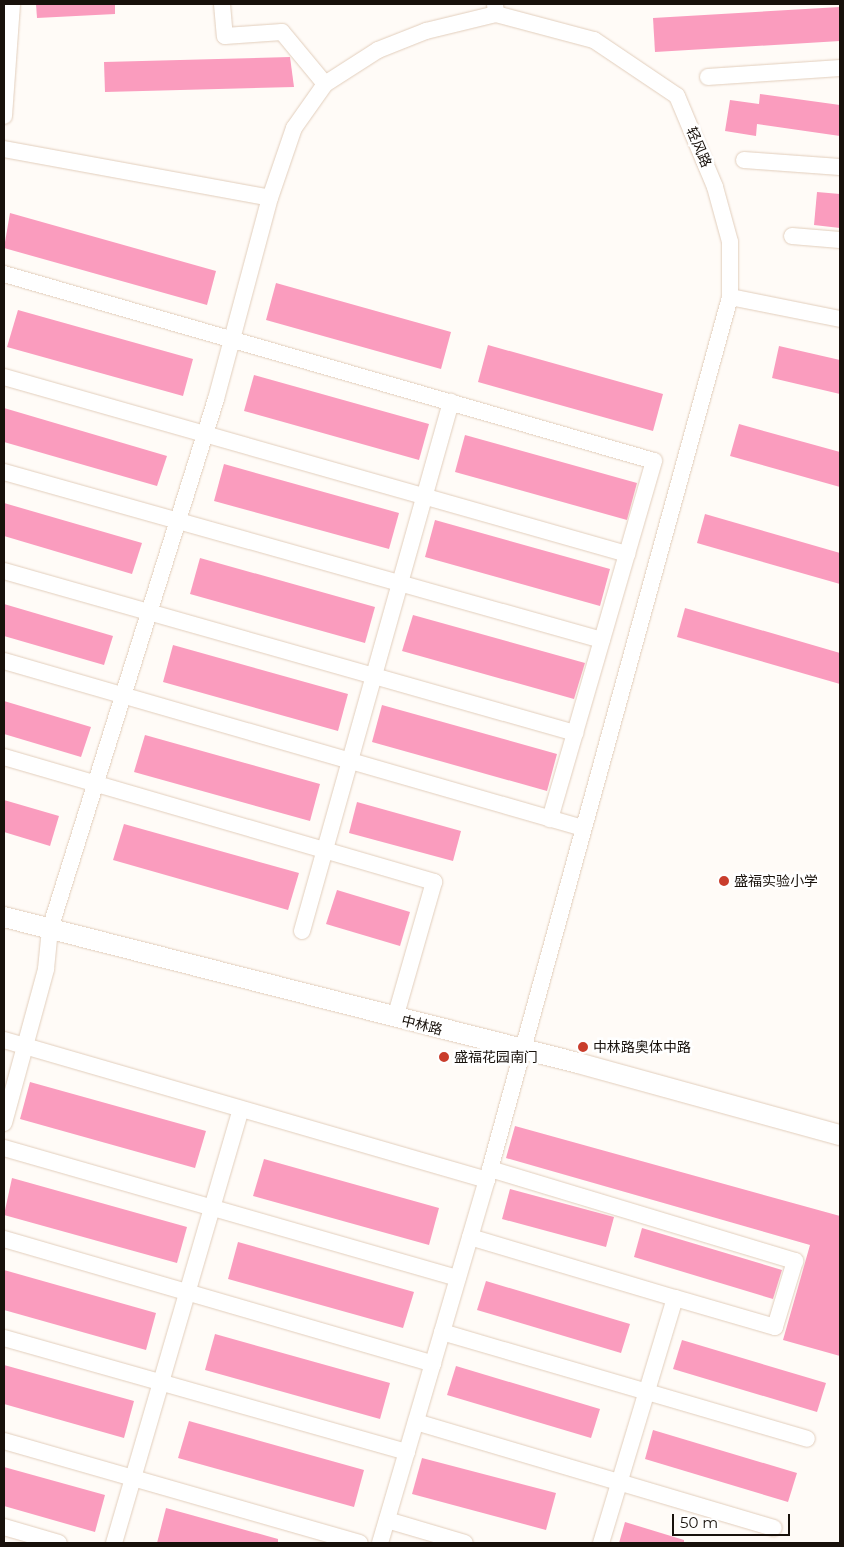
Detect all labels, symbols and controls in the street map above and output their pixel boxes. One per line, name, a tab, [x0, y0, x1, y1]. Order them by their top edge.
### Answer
street label: 轻风路	[683, 124, 715, 170]
place label: 盛福实验小学	[734, 873, 818, 889]
marker: 盛福实验小学	[718, 875, 730, 887]
street label: 中林路	[400, 1012, 444, 1038]
place label: 中林路奥体中路	[593, 1039, 691, 1055]
marker: 中林路奥体中路	[577, 1041, 589, 1053]
place label: 盛福花园南门	[454, 1049, 538, 1065]
marker: 盛福花园南门	[438, 1051, 450, 1063]
scale bar	[674, 1504, 792, 1536]
text: 50 m	[680, 1513, 718, 1532]

